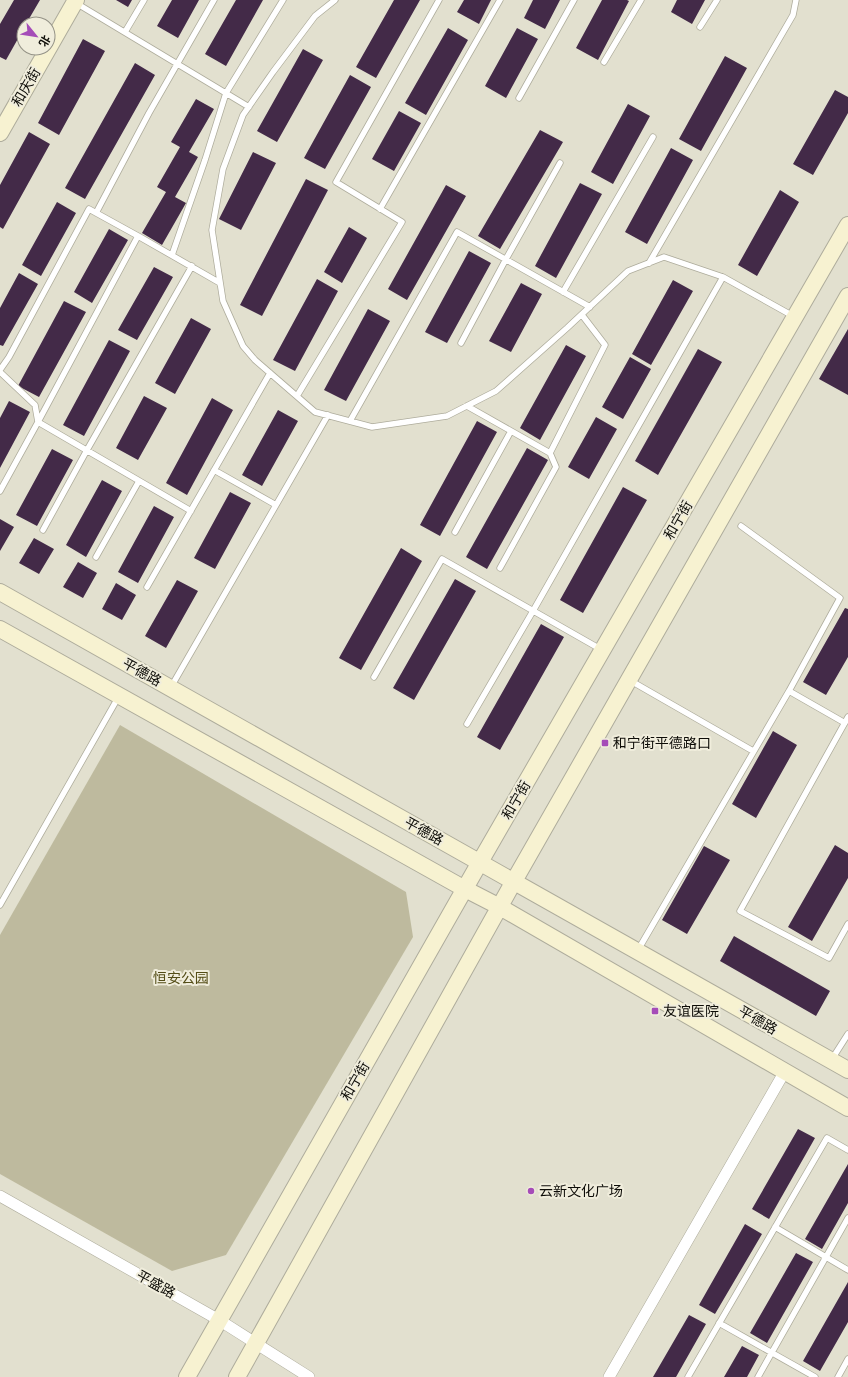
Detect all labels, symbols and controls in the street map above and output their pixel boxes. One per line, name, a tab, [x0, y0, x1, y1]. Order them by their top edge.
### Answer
north arrow	[16, 16, 56, 56]
text: 北	[36, 33, 53, 49]
street label: 和庆街	[9, 65, 44, 110]
street label: 和宁街	[661, 498, 696, 543]
street label: 平德路	[119, 655, 164, 690]
place label: 和宁街平德路口	[613, 735, 711, 752]
marker: 和宁街平德路口	[600, 738, 610, 748]
street label: 和宁街	[499, 778, 534, 823]
street label: 平德路	[401, 814, 446, 849]
park label: 恒安公园	[153, 970, 209, 987]
place label: 友谊医院	[663, 1003, 719, 1020]
street label: 平德路	[735, 1003, 780, 1038]
marker: 友谊医院	[650, 1006, 660, 1016]
street label: 和宁街	[338, 1059, 373, 1104]
place label: 云新文化广场	[539, 1183, 623, 1200]
marker: 云新文化广场	[526, 1186, 536, 1196]
street label: 平盛路	[133, 1267, 178, 1302]

